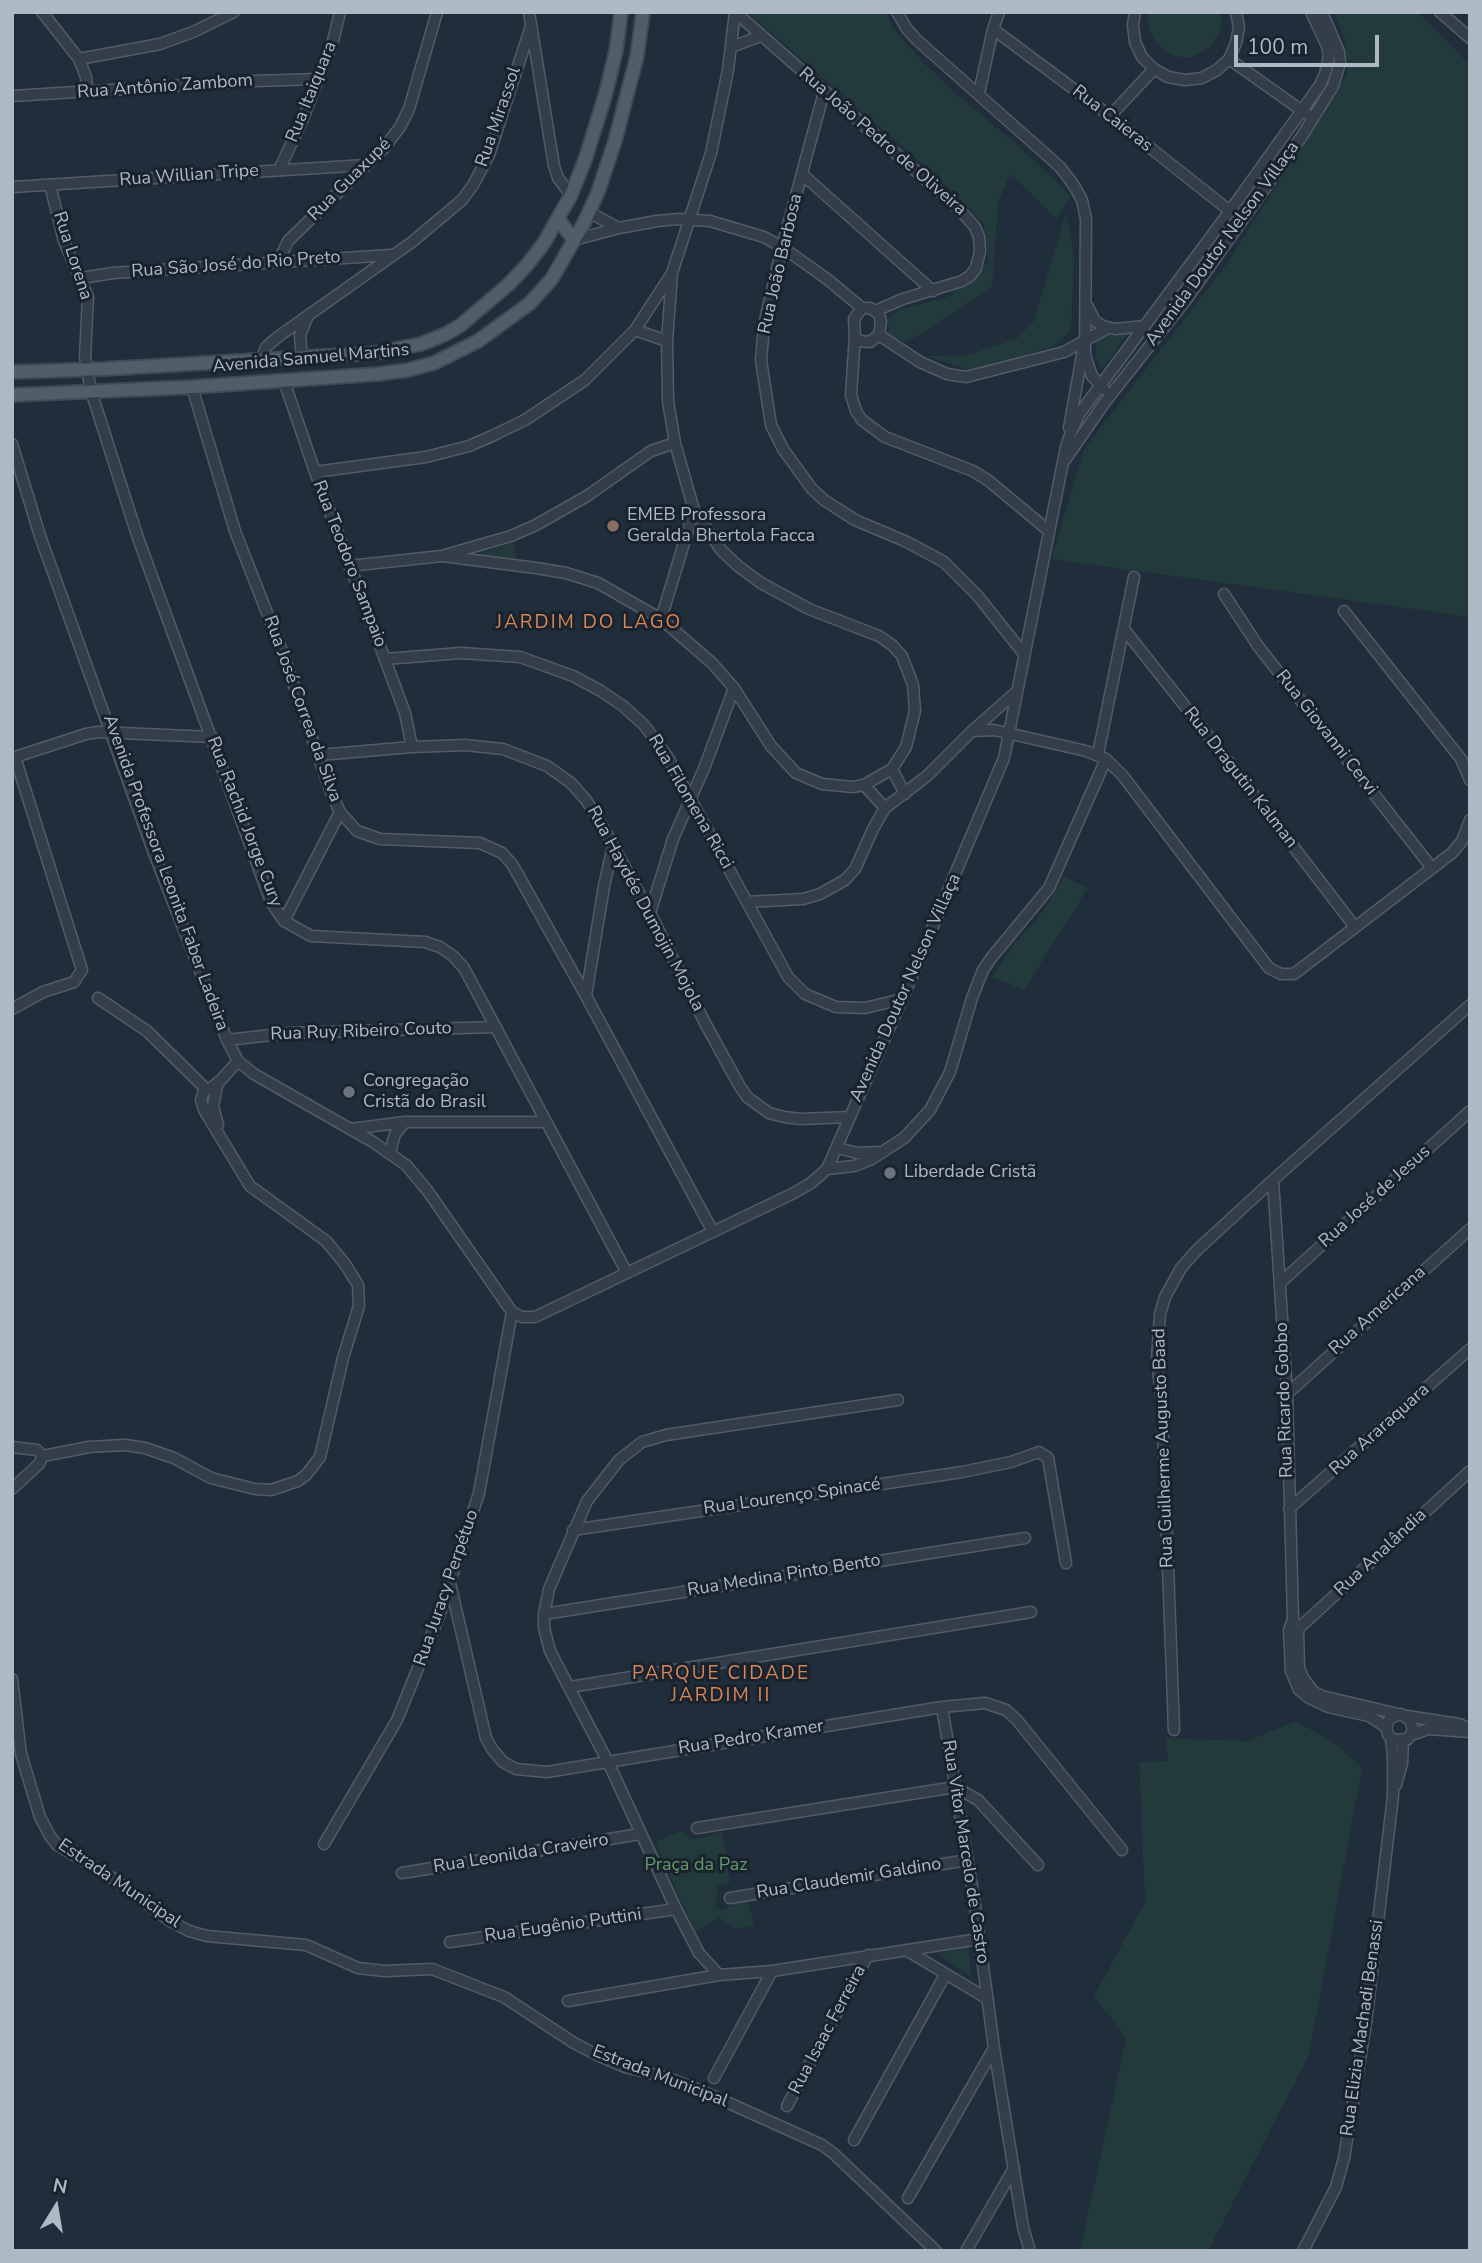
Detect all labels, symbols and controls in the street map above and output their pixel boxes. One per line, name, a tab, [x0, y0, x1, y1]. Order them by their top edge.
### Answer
scale bar	[1237, 21, 1382, 65]
text: 100 m	[1247, 33, 1308, 61]
street label: Rua Itaiquara	[282, 38, 342, 146]
street label: Rua João Pedro de Oliveira	[794, 63, 970, 221]
street label: Rua Mirassol	[472, 64, 526, 170]
street label: Rua Antônio Zambom	[76, 70, 254, 104]
street label: Rua Caieras	[1068, 81, 1156, 157]
street label: Rua Guaxupé	[304, 134, 396, 226]
street label: Avenida Doutor Nelson Villaça	[1142, 138, 1304, 350]
street label: Rua Willian Tripe	[119, 160, 259, 192]
street label: Rua João Barbosa	[754, 192, 808, 336]
street label: Rua Lorena	[48, 209, 96, 303]
street label: Rua São José do Rio Preto	[131, 247, 341, 283]
street label: Avenida Samuel Martins	[212, 340, 410, 378]
street label: Rua Teodoro Sampaio	[307, 477, 391, 651]
place label: EMEB Professora Geralda Bhertola Facca	[627, 505, 815, 548]
marker: EMEB Professora Geralda Bhertola Facca	[605, 518, 621, 534]
district label: JARDIM DO LAGO	[498, 612, 680, 634]
street label: Rua José Correa da Silva	[258, 613, 346, 805]
street label: Rua Giovanni Cervi	[1270, 666, 1382, 800]
street label: Rua Dragutin Kalman	[1178, 703, 1302, 853]
street label: Avenida Professora Leonita Faber Ladeira	[98, 712, 232, 1034]
street label: Rua Filomena Ricci	[643, 731, 737, 873]
street label: Rua Rachid Jorge Cury	[202, 734, 286, 910]
street label: Rua Haydée Dumojin Mojola	[582, 803, 708, 1015]
street label: Avenida Doutor Nelson Villaça	[846, 871, 966, 1105]
street label: Rua Ruy Ribeiro Couto	[270, 1018, 452, 1046]
place label: Congregação Cristã do Brasil	[363, 1071, 486, 1114]
marker: Congregação Cristã do Brasil	[341, 1084, 357, 1100]
street label: Rua José de Jesus	[1315, 1141, 1435, 1253]
place label: Liberdade Cristã	[904, 1162, 1036, 1184]
marker: Liberdade Cristã	[882, 1165, 898, 1181]
street label: Rua Americana	[1325, 1262, 1431, 1360]
street label: Rua Ricardo Gobbo	[1271, 1322, 1299, 1478]
street label: Rua Guilherme Augusto Baad	[1149, 1328, 1179, 1568]
street label: Rua Araraquara	[1325, 1379, 1435, 1481]
street label: Rua Lourenço Spinacé	[702, 1474, 882, 1520]
street label: Rua Analândia	[1330, 1505, 1432, 1601]
street label: Rua Juracy Perpétuo	[410, 1507, 484, 1669]
street label: Rua Medina Pinto Bento	[686, 1550, 882, 1602]
district label: PARQUE CIDADE JARDIM II	[634, 1663, 808, 1707]
street label: Rua Pedro Kramer	[677, 1716, 825, 1760]
street label: Rua Vitor Marcelo de Castro	[937, 1739, 993, 1965]
street label: Rua Leonilda Craveiro	[432, 1829, 610, 1879]
street label: Estrada Municipal	[53, 1835, 185, 1933]
street label: Rua Claudemir Galdino	[755, 1854, 943, 1904]
park label: Praça da Paz	[644, 1855, 748, 1877]
street label: Rua Eugênio Puttini	[483, 1904, 643, 1948]
street label: Rua Elizia Machadi Benassi	[1337, 1918, 1389, 2138]
street label: Rua Isaac Ferreira	[785, 1962, 871, 2098]
street label: Estrada Municipal	[589, 2041, 731, 2113]
north arrow	[21, 2172, 91, 2242]
text: N	[51, 2172, 69, 2201]

